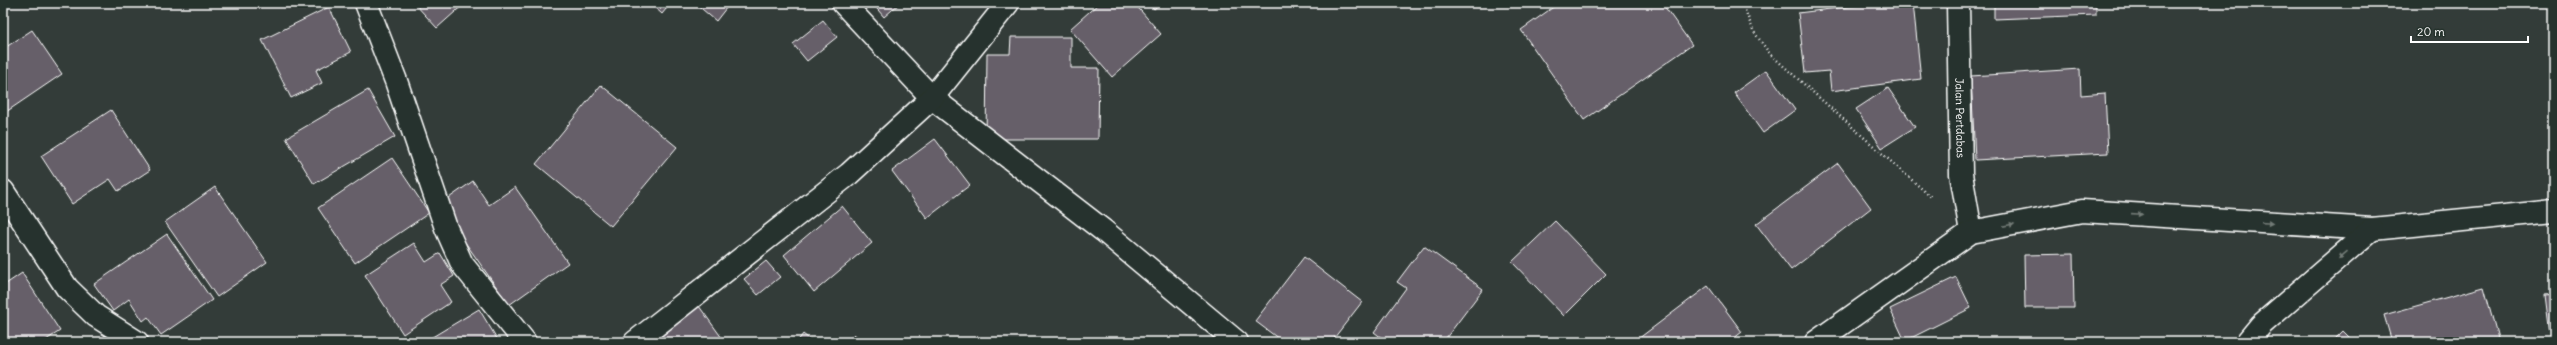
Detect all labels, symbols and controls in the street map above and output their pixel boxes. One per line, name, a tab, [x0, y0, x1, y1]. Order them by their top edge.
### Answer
scale bar	[2411, 18, 2528, 44]
text: 20 m	[2417, 24, 2445, 39]
street label: Jalan Pertdabas	[1952, 78, 1968, 158]
one-way arrow	[2131, 211, 2143, 218]
one-way arrow	[2261, 219, 2273, 226]
one-way arrow	[2003, 222, 2015, 228]
one-way arrow	[2337, 250, 2348, 259]

